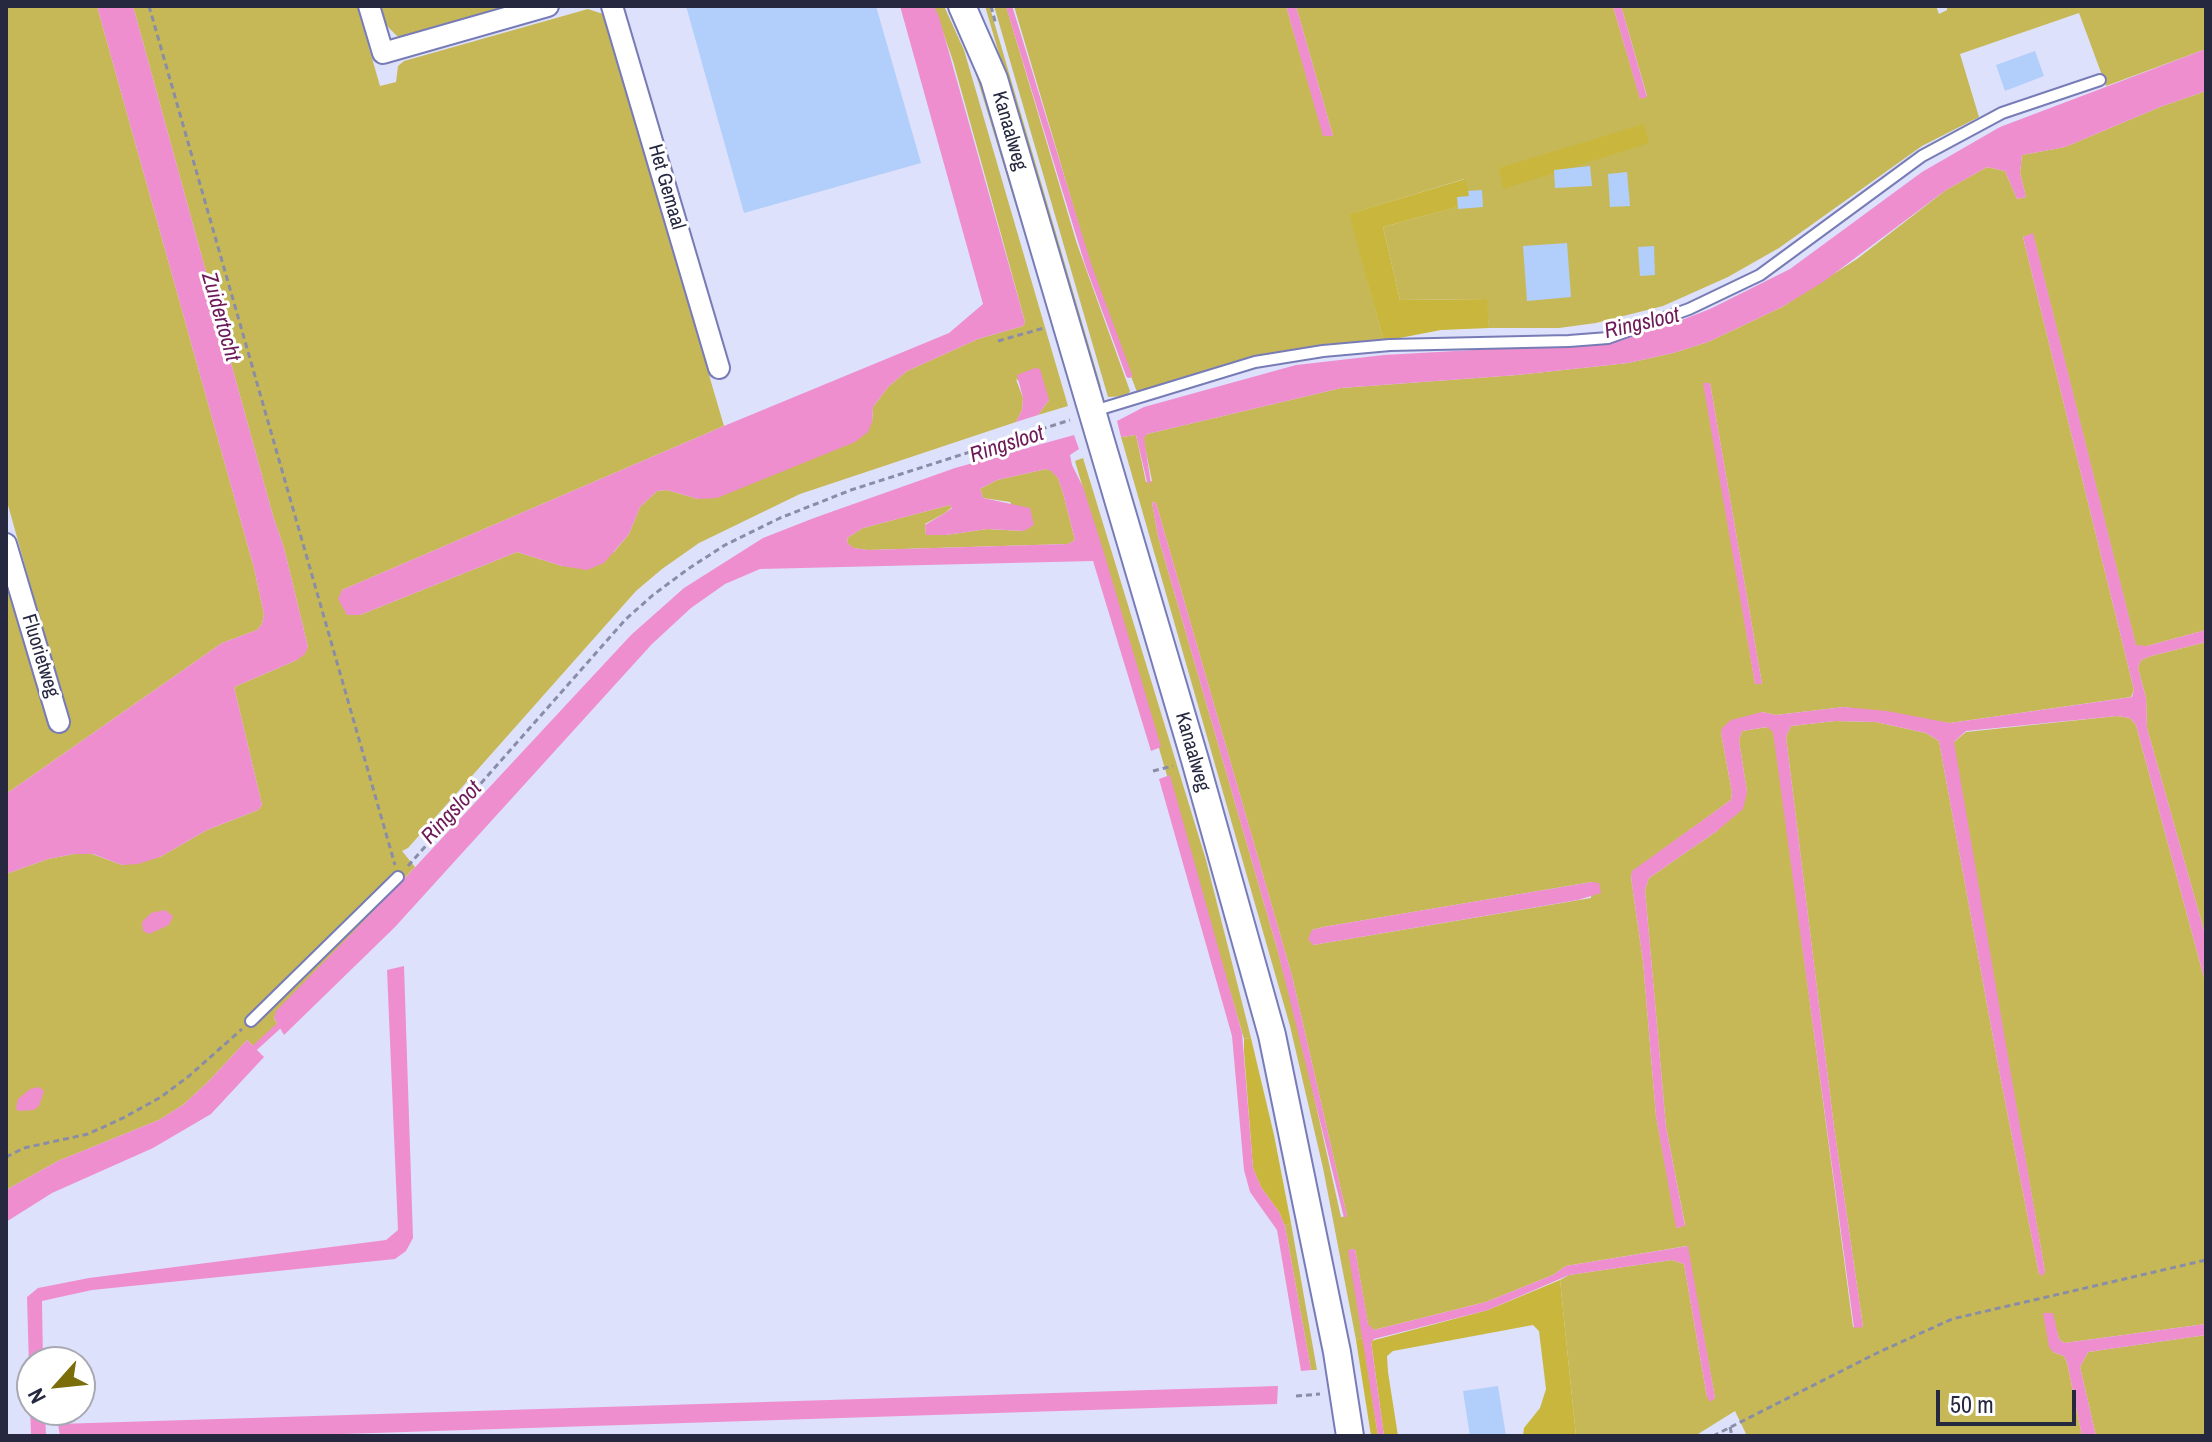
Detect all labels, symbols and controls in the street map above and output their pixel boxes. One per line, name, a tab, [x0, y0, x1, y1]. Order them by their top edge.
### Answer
street label: Kanaalweg	[986, 89, 1032, 173]
street label: Het Gemaal	[642, 142, 690, 232]
water label: Zuidertocht	[195, 270, 245, 364]
water label: Ringsloot	[1602, 303, 1682, 345]
water label: Ringsloot	[967, 421, 1047, 469]
street label: Fluorietweg	[16, 612, 64, 700]
street label: Kanaalweg	[1169, 710, 1215, 794]
water label: Ringsloot	[416, 776, 488, 850]
north arrow	[16, 1346, 96, 1426]
scale bar	[1940, 1374, 2080, 1424]
text: N	[20, 1383, 53, 1409]
text: 50 m	[1950, 1388, 1994, 1420]

